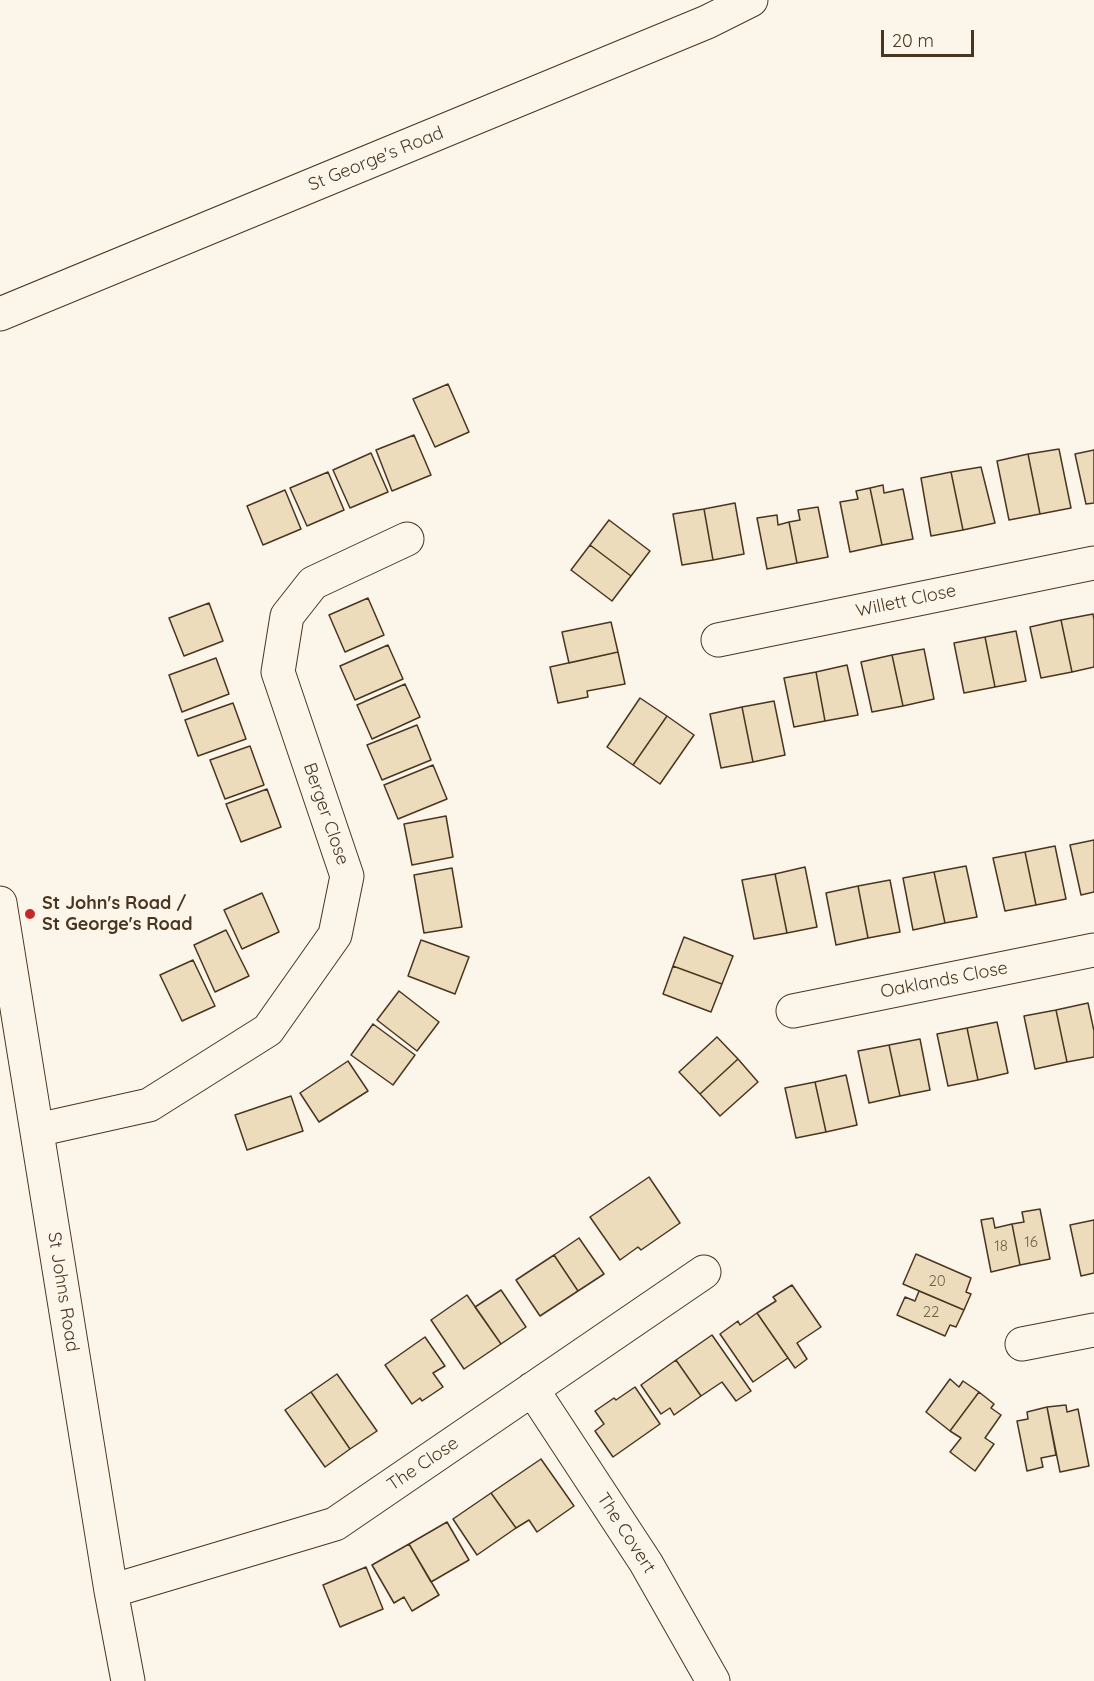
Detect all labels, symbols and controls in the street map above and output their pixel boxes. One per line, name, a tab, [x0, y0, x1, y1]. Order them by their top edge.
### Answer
scale bar	[884, 18, 977, 56]
text: 20 m	[892, 29, 934, 52]
street label: St George's Road	[305, 122, 447, 196]
street label: Willett Close	[854, 580, 958, 622]
street label: Berger Close	[298, 760, 354, 868]
place label: St John's Road / St George's Road	[42, 893, 192, 936]
marker: St John's Road / St George's Road	[23, 907, 37, 921]
street label: Oaklands Close	[879, 957, 1009, 1003]
street label: St Johns Road	[43, 1231, 83, 1353]
house number: 16	[1024, 1233, 1038, 1251]
house number: 18	[994, 1237, 1008, 1255]
house number: 20	[928, 1272, 946, 1290]
house number: 22	[923, 1303, 939, 1321]
street label: The Close	[383, 1432, 463, 1496]
street label: The Covert	[592, 1489, 660, 1577]

